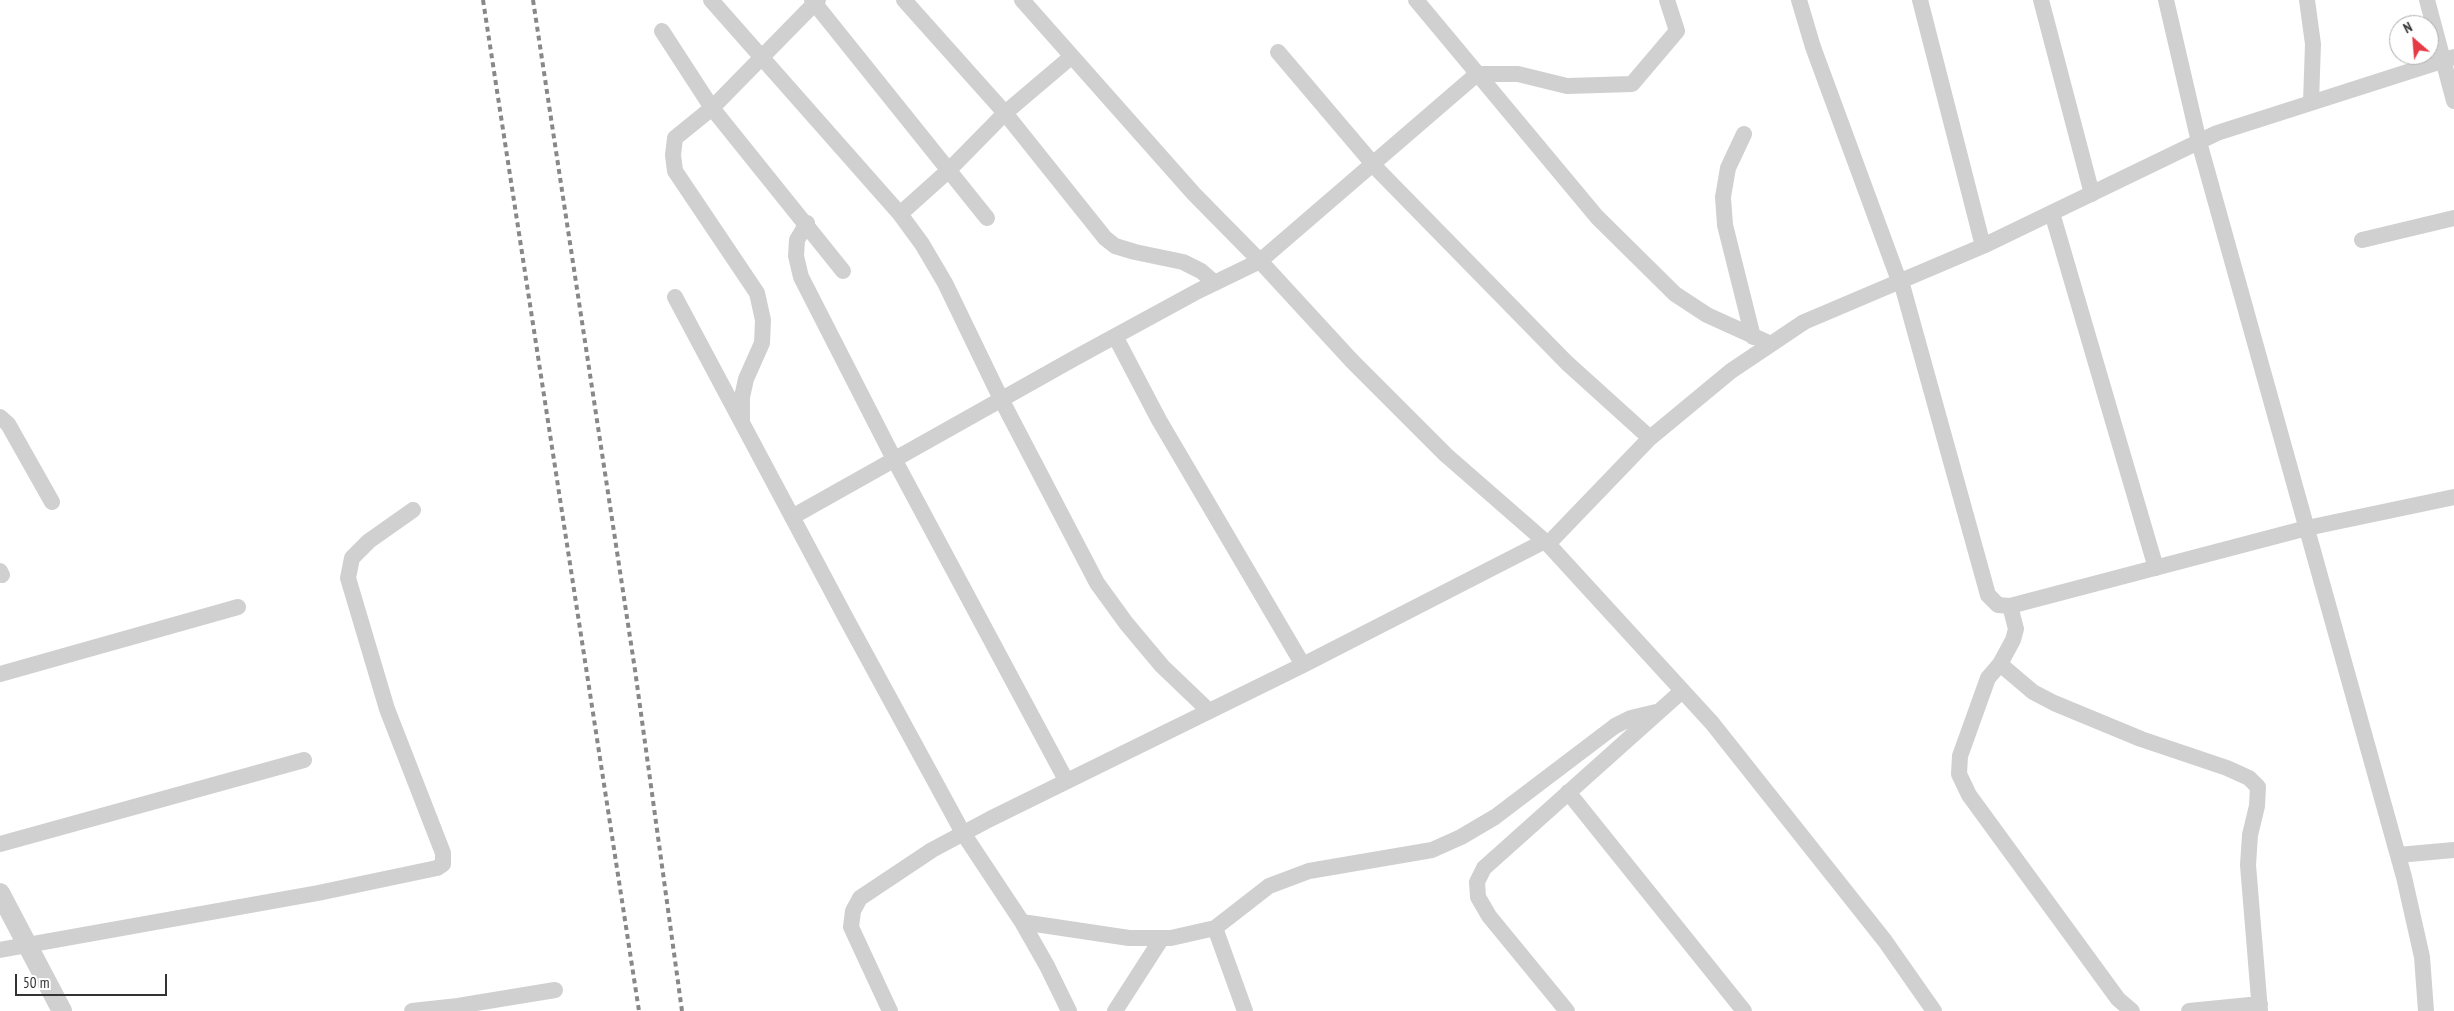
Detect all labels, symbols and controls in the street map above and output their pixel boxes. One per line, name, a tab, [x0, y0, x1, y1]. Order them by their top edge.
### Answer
north arrow	[2389, 15, 2439, 65]
text: N	[2400, 18, 2415, 37]
scale bar	[18, 964, 170, 996]
text: 50 m	[23, 973, 49, 992]

